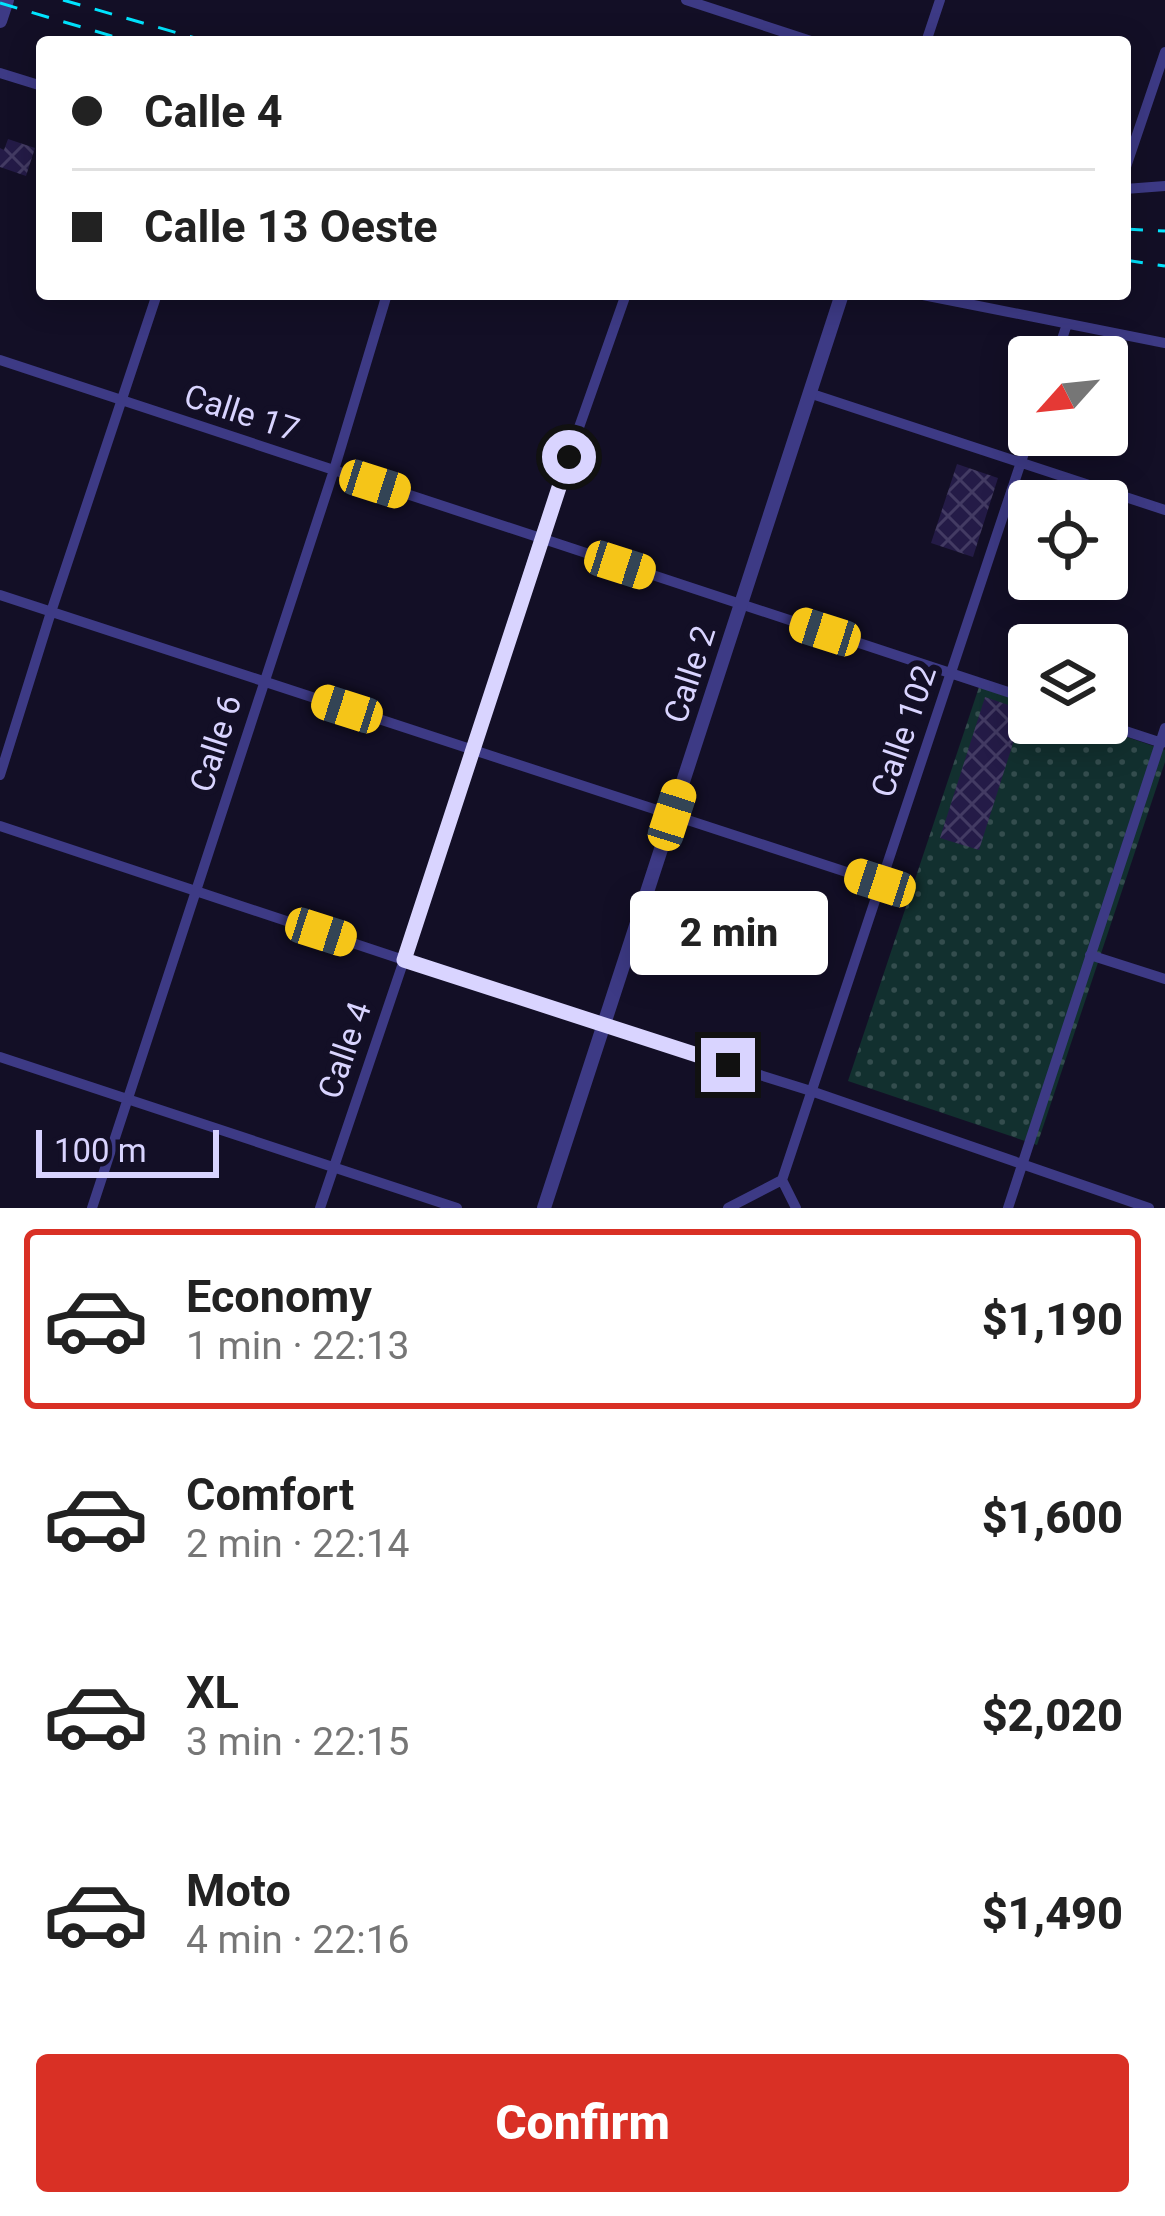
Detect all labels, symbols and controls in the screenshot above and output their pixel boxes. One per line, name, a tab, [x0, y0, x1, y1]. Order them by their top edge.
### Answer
text: Calle 4	[144, 85, 283, 138]
text: Calle 13 Oeste	[144, 200, 438, 253]
north arrow	[1008, 336, 1128, 456]
map controls	[1008, 336, 1128, 744]
street label: Calle 17	[180, 376, 304, 449]
route start	[542, 430, 596, 484]
car	[335, 456, 415, 512]
button: locate	[1008, 480, 1128, 600]
car	[580, 537, 660, 593]
car	[785, 604, 865, 660]
street label: Calle 2	[656, 621, 723, 728]
button: layers	[1008, 624, 1128, 744]
street label: Calle 102	[863, 660, 944, 802]
car	[307, 681, 387, 737]
street label: Calle 6	[182, 690, 249, 797]
car	[644, 775, 700, 855]
car	[840, 855, 920, 911]
callout: 2 min	[629, 891, 827, 975]
car	[281, 904, 361, 960]
text: 2 min	[680, 910, 778, 956]
street label: Calle 4	[310, 997, 379, 1104]
route end	[701, 1038, 755, 1092]
scale bar	[36, 1124, 219, 1177]
text: 100 m	[54, 1131, 147, 1170]
icon: car	[42, 1265, 150, 1373]
text: Economy	[186, 1270, 372, 1323]
text: $1,190	[982, 1293, 1123, 1346]
text: 1 min · 22:13	[186, 1323, 409, 1369]
icon: car	[42, 1463, 150, 1571]
text: Comfort	[186, 1468, 354, 1521]
text: $1,600	[982, 1491, 1123, 1544]
text: 2 min · 22:14	[186, 1521, 409, 1567]
icon: car	[42, 1661, 150, 1769]
text: XL	[186, 1666, 239, 1719]
text: $2,020	[982, 1689, 1123, 1742]
text: 3 min · 22:15	[186, 1719, 409, 1765]
icon: car	[42, 1859, 150, 1967]
text: Moto	[186, 1864, 291, 1917]
text: $1,490	[982, 1887, 1123, 1940]
text: 4 min · 22:16	[186, 1917, 409, 1963]
button: Confirm	[36, 2054, 1129, 2192]

